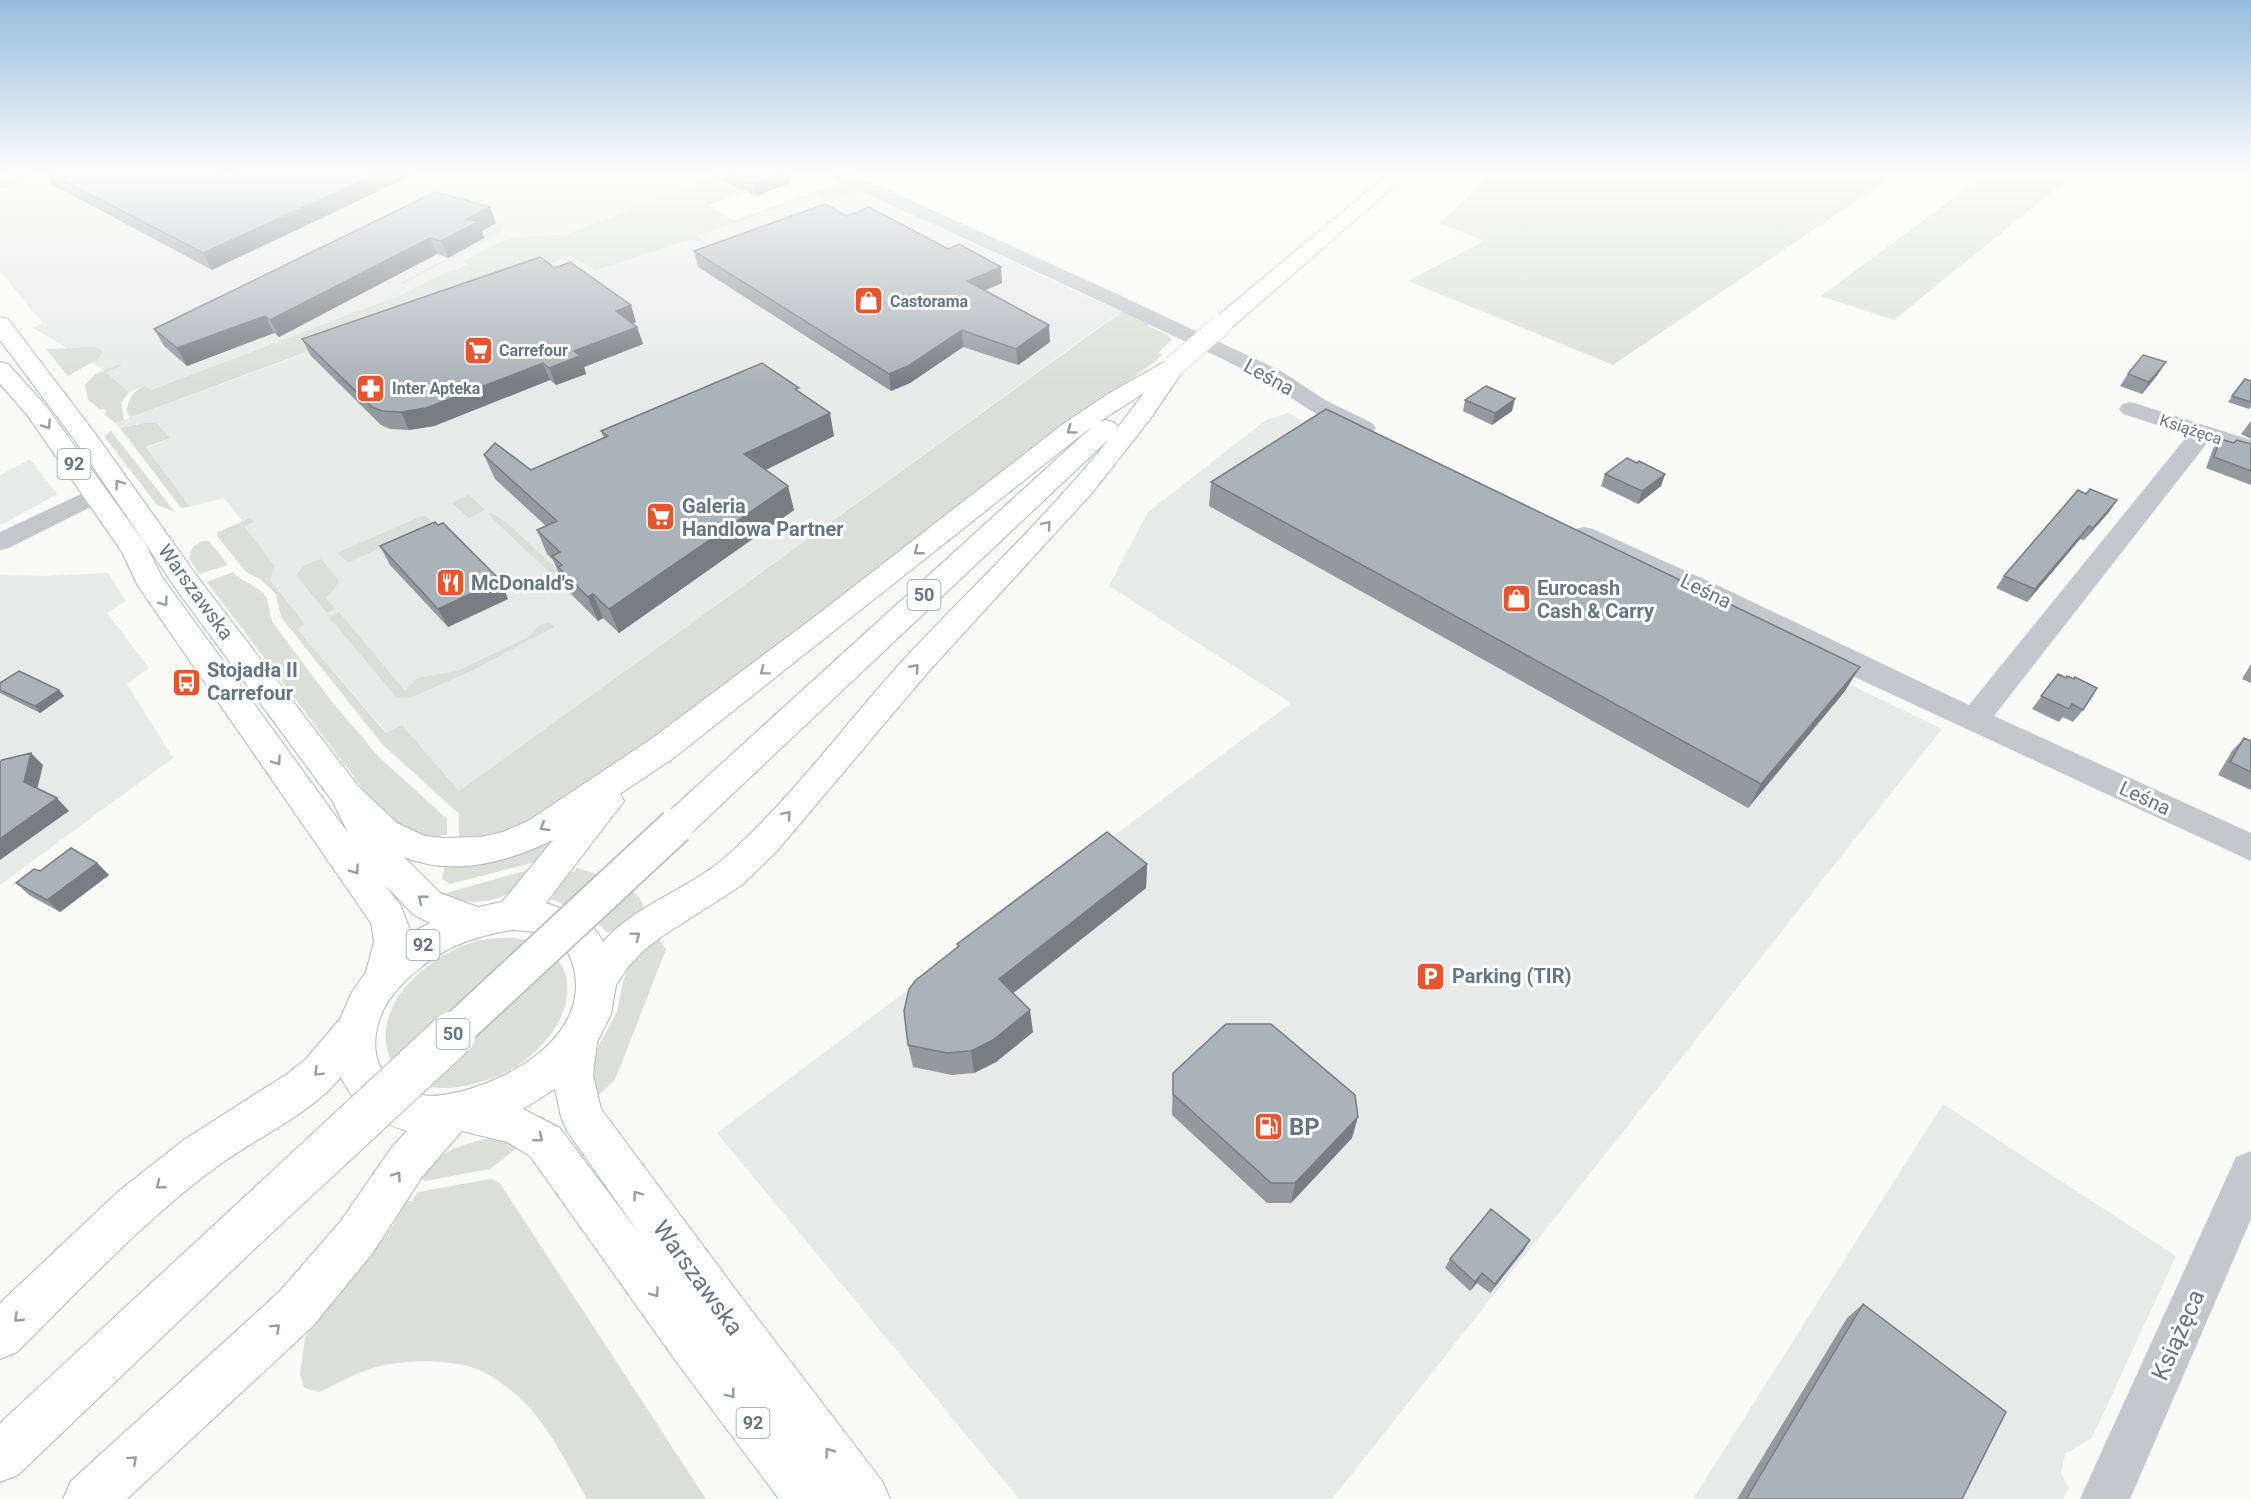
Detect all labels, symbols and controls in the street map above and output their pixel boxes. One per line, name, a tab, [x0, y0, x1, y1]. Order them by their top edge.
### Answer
shop icon: Castorama	[853, 285, 885, 317]
place label: Castorama	[890, 292, 969, 311]
supermarket icon: Carrefour	[462, 334, 494, 366]
place label: Carrefour	[499, 341, 568, 360]
street label: Leśna	[1240, 354, 1298, 400]
pharmacy icon: Inter Apteka	[355, 372, 387, 404]
place label: Inter Apteka	[392, 379, 481, 398]
street label: Książęca	[2157, 411, 2224, 448]
one-way arrow	[39, 419, 50, 430]
one-way arrow	[1067, 423, 1078, 434]
road number: 92	[58, 449, 90, 479]
one-way arrow	[115, 479, 126, 490]
place label: Galeria Handlowa Partner	[682, 494, 844, 541]
supermarket icon: Galeria Handlowa Partner	[645, 501, 677, 533]
one-way arrow	[1040, 521, 1051, 532]
street label: Warszawska	[153, 539, 239, 645]
one-way arrow	[913, 543, 924, 554]
restaurant icon: McDonald's	[434, 567, 466, 599]
street label: Leśna	[1677, 568, 1735, 614]
place label: McDonald's	[471, 571, 574, 595]
place label: Eurocash Cash & Carry	[1537, 576, 1655, 623]
road number: 50	[908, 580, 940, 610]
shop icon: Eurocash Cash & Carry	[1500, 583, 1532, 615]
one-way arrow	[157, 595, 168, 606]
place label: Stojadła II Carrefour	[207, 658, 298, 705]
one-way arrow	[760, 664, 771, 675]
one-way arrow	[908, 664, 919, 675]
bus stop icon: Stojadła II Carrefour	[170, 666, 202, 698]
one-way arrow	[270, 754, 281, 765]
street label: Leśna	[2116, 776, 2174, 820]
one-way arrow	[780, 811, 791, 822]
one-way arrow	[540, 820, 550, 832]
one-way arrow	[348, 863, 359, 874]
one-way arrow	[418, 895, 429, 906]
road number: 92	[406, 930, 440, 960]
one-way arrow	[629, 933, 640, 944]
parking icon: Parking (TIR)	[1415, 960, 1447, 992]
place label: Parking (TIR)	[1452, 964, 1571, 988]
road number: 50	[436, 1019, 470, 1049]
one-way arrow	[315, 1065, 325, 1076]
fuel station icon: BP	[1252, 1111, 1284, 1143]
place label: BP	[1289, 1113, 1320, 1141]
one-way arrow	[532, 1130, 543, 1141]
one-way arrow	[390, 1172, 401, 1183]
one-way arrow	[156, 1178, 167, 1189]
one-way arrow	[633, 1191, 644, 1202]
street label: Warszawska	[647, 1215, 749, 1341]
street label: Książęca	[2146, 1285, 2210, 1385]
one-way arrow	[648, 1287, 659, 1298]
one-way arrow	[14, 1311, 24, 1322]
one-way arrow	[269, 1324, 280, 1335]
one-way arrow	[723, 1387, 734, 1398]
road number: 92	[736, 1408, 770, 1438]
one-way arrow	[825, 1448, 836, 1459]
one-way arrow	[126, 1456, 136, 1467]

